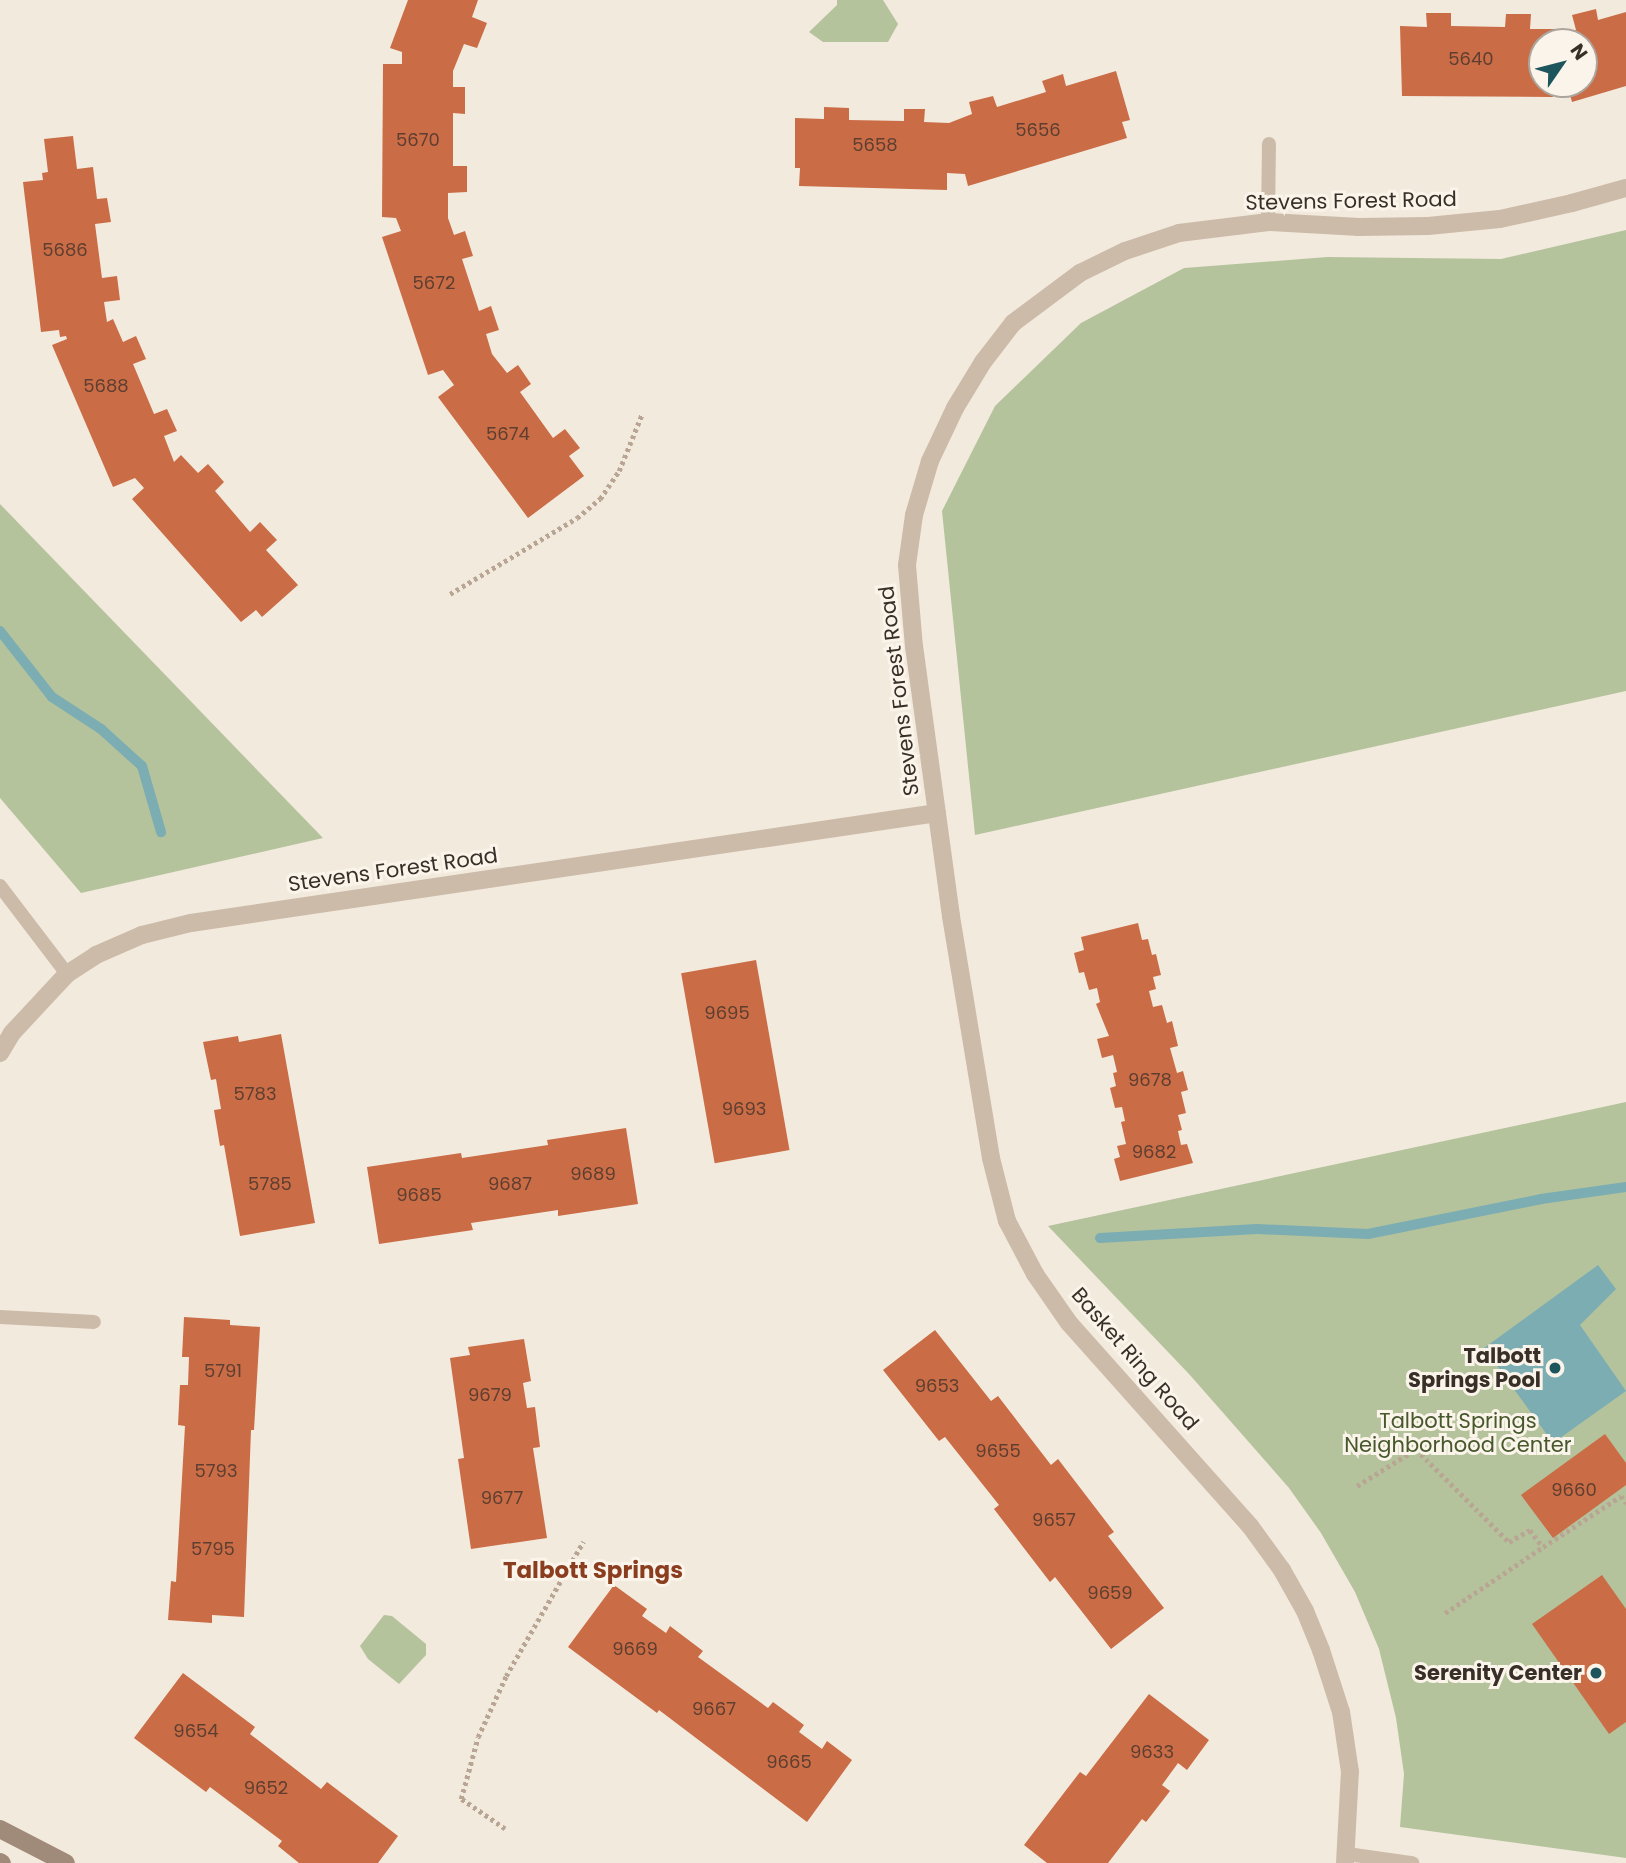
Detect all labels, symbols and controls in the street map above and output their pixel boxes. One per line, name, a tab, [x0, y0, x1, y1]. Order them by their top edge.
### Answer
north arrow	[1528, 28, 1598, 98]
text: N	[1564, 38, 1594, 65]
house number: 5640	[1448, 48, 1494, 70]
house number: 5656	[1015, 119, 1061, 141]
house number: 5670	[396, 129, 440, 151]
house number: 5658	[852, 134, 898, 156]
street label: Stevens Forest Road	[1245, 187, 1457, 215]
house number: 5686	[42, 239, 88, 261]
house number: 5672	[413, 272, 455, 294]
house number: 5688	[83, 375, 129, 397]
house number: 5674	[486, 423, 530, 445]
street label: Stevens Forest Road	[874, 585, 924, 797]
street label: Stevens Forest Road	[287, 843, 499, 897]
house number: 9695	[704, 1002, 750, 1024]
house number: 9678	[1128, 1069, 1172, 1091]
house number: 5783	[233, 1083, 277, 1105]
house number: 9693	[722, 1098, 766, 1120]
house number: 9682	[1132, 1141, 1176, 1163]
house number: 9689	[570, 1163, 616, 1185]
house number: 5785	[248, 1173, 292, 1195]
house number: 9687	[488, 1173, 532, 1195]
house number: 9685	[396, 1184, 442, 1206]
street label: Basket Ring Road	[1066, 1282, 1204, 1436]
place label: Talbott Springs Pool	[1408, 1343, 1541, 1393]
house number: 5791	[204, 1360, 242, 1382]
marker: Talbott Springs Pool	[1547, 1360, 1563, 1376]
house number: 9653	[915, 1375, 959, 1397]
house number: 9679	[468, 1384, 512, 1406]
park label: Talbott Springs Neighborhood Center	[1344, 1408, 1572, 1458]
house number: 9655	[975, 1440, 1021, 1462]
house number: 5793	[194, 1460, 238, 1482]
house number: 9660	[1551, 1479, 1597, 1501]
house number: 9677	[481, 1487, 523, 1509]
house number: 9657	[1032, 1509, 1076, 1531]
house number: 5795	[191, 1538, 235, 1560]
district label: Talbott Springs	[503, 1556, 683, 1584]
house number: 9659	[1087, 1582, 1133, 1604]
house number: 9669	[612, 1638, 658, 1660]
place label: Serenity Center	[1414, 1660, 1582, 1686]
marker: Serenity Center	[1588, 1665, 1604, 1681]
house number: 9667	[692, 1698, 736, 1720]
house number: 9654	[173, 1720, 219, 1742]
house number: 9633	[1130, 1741, 1174, 1763]
house number: 9665	[766, 1751, 812, 1773]
house number: 9652	[244, 1777, 288, 1799]

